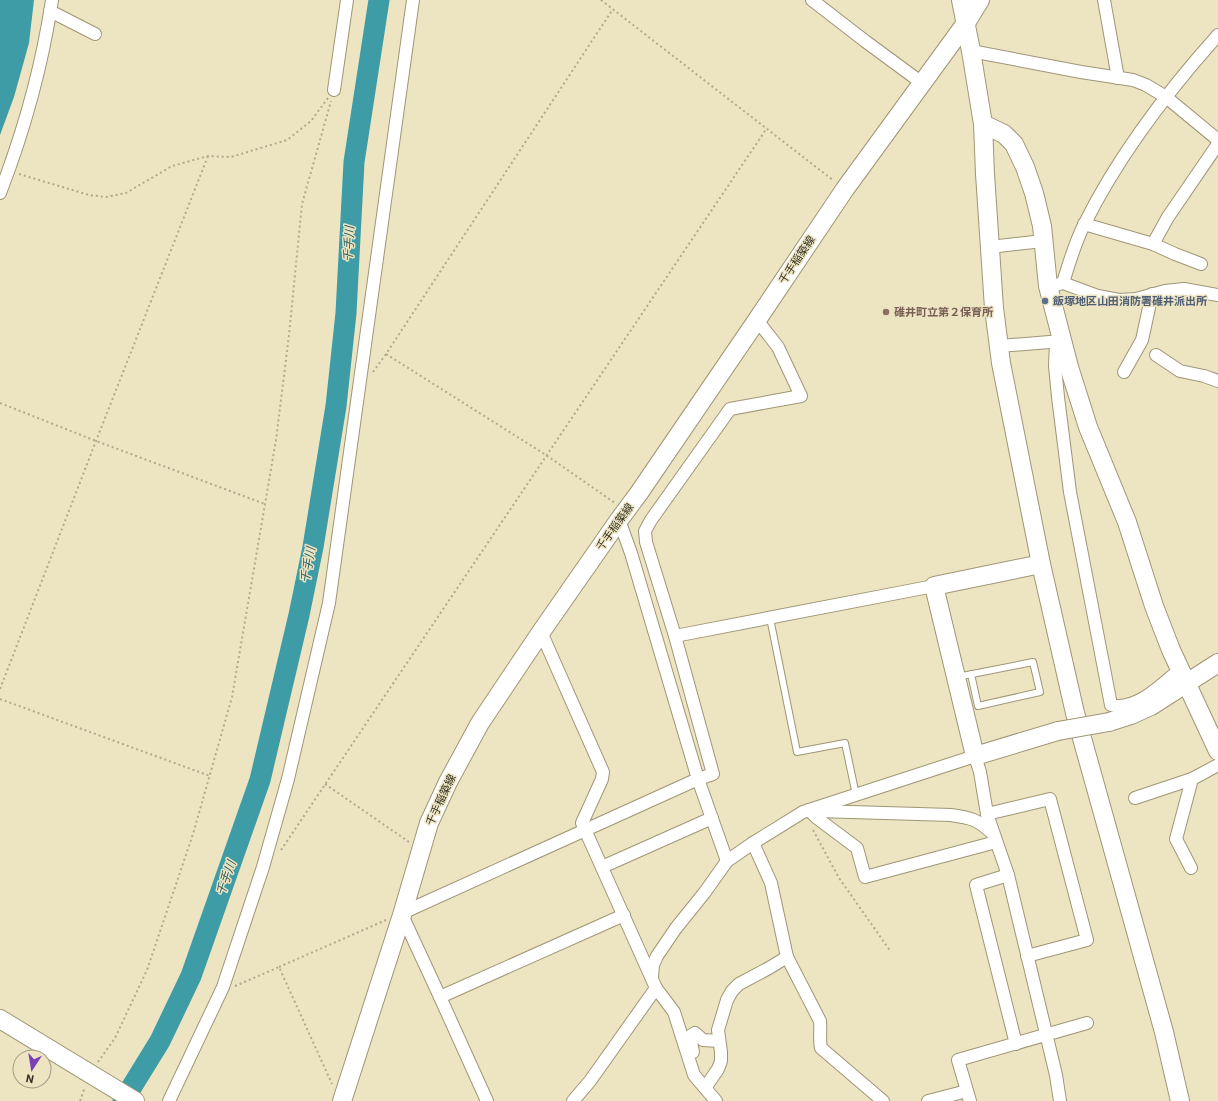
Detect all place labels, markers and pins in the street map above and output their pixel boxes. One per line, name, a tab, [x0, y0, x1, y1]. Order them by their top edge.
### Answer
place label: 飯塚地区山田消防署碓井派出所	[1052, 295, 1207, 308]
marker: 飯塚地区山田消防署碓井派出所	[1040, 296, 1050, 306]
place label: 碓井町立第２保育所	[894, 306, 993, 319]
marker: 碓井町立第２保育所	[881, 307, 891, 317]

